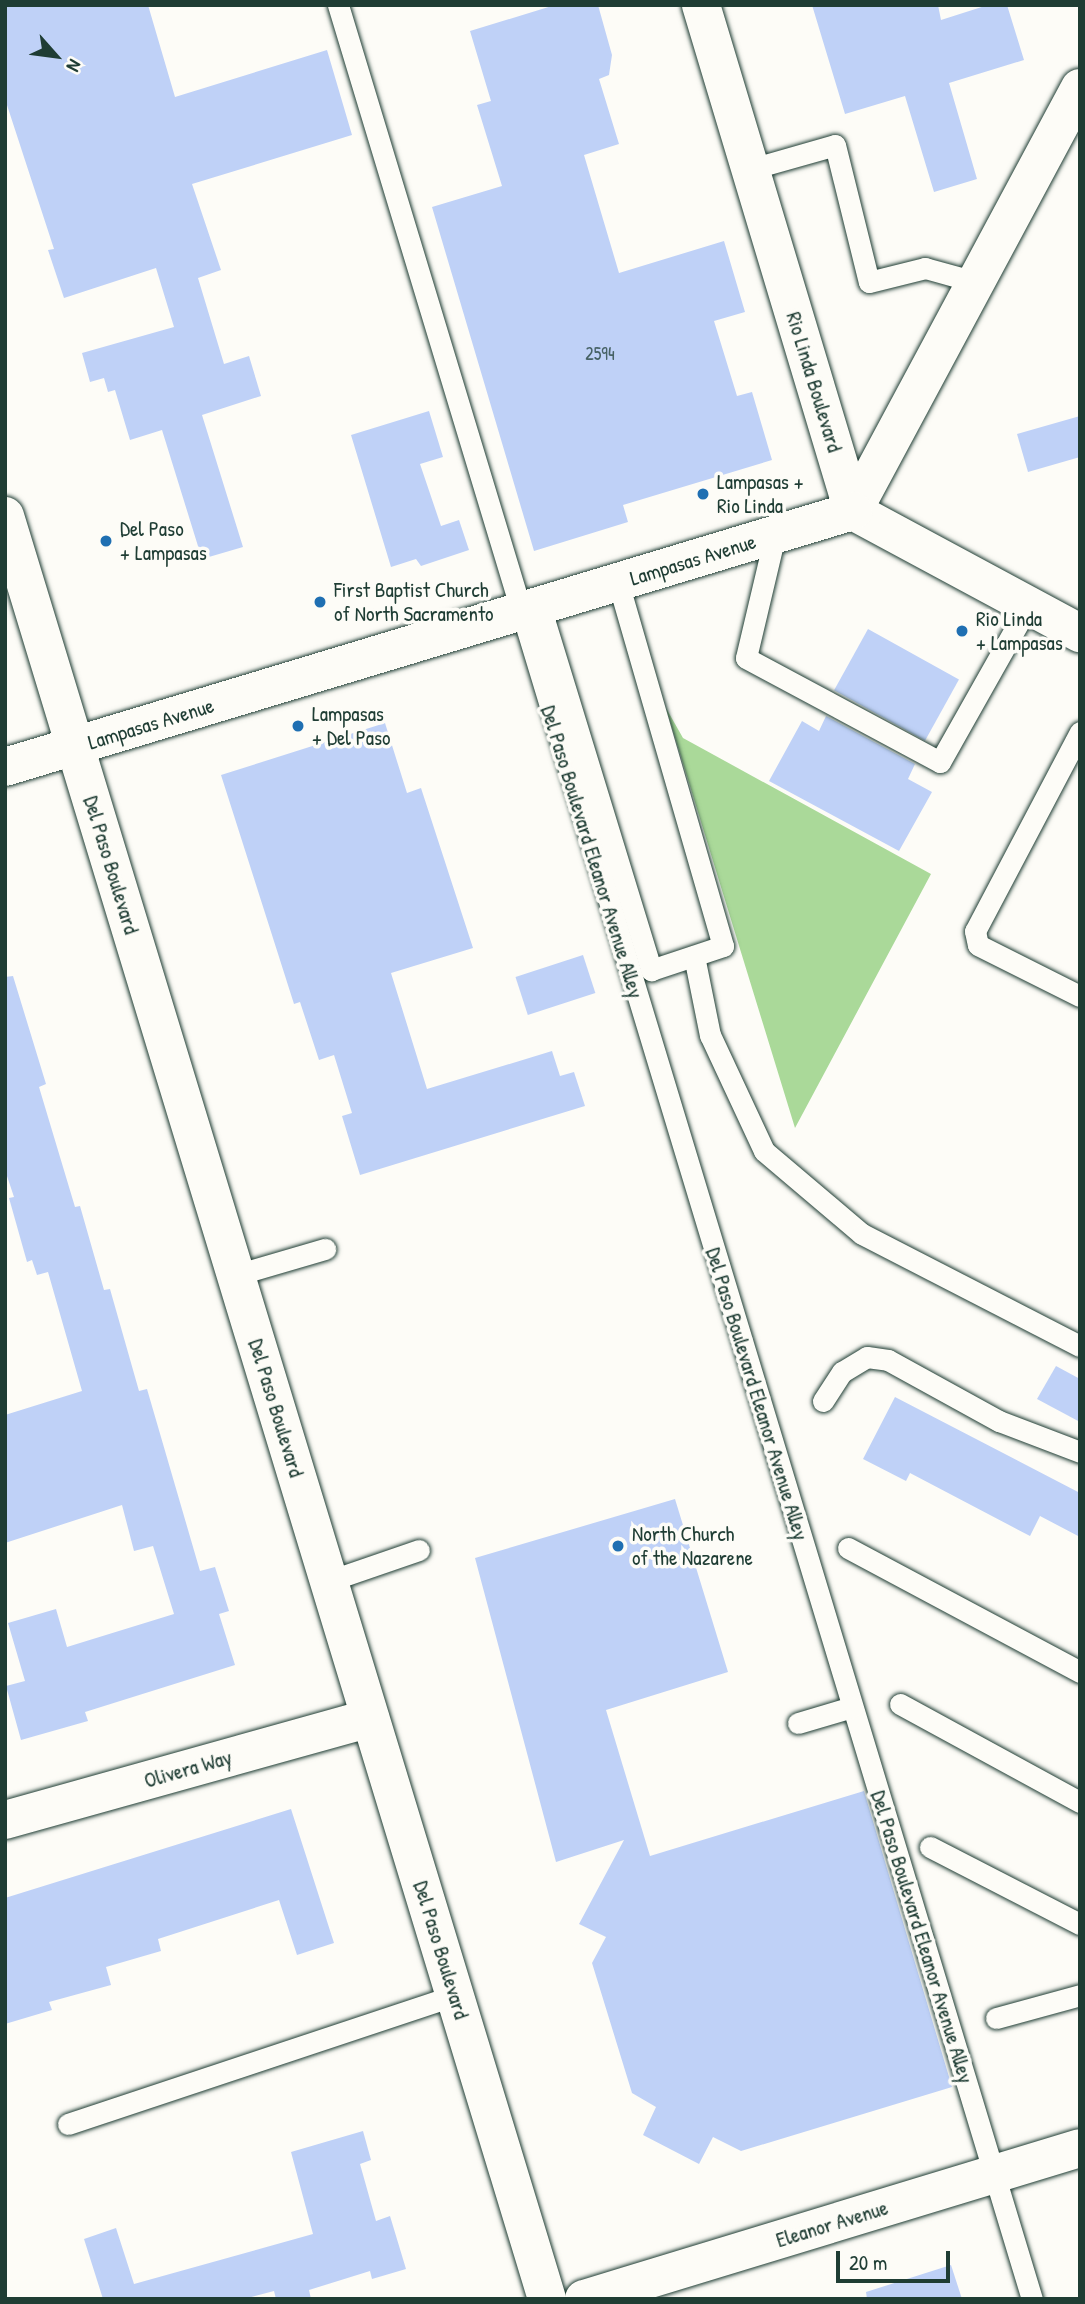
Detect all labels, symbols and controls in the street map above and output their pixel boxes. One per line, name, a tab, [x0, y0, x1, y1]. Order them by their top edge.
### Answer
north arrow	[21, 21, 91, 91]
text: N	[61, 55, 88, 76]
street label: Rio Linda Boulevard	[781, 309, 847, 455]
house number: 2594	[585, 343, 615, 365]
place label: Lampasas + Rio Linda	[717, 469, 804, 519]
marker: Lampasas + Rio Linda	[695, 486, 711, 502]
place label: Del Paso + Lampasas	[120, 516, 207, 566]
street label: Lampasas Avenue	[627, 529, 759, 591]
marker: Del Paso + Lampasas	[98, 533, 114, 549]
place label: First Baptist Church of North Sacramento	[334, 577, 494, 627]
marker: First Baptist Church of North Sacramento	[312, 594, 328, 610]
place label: Rio Linda + Lampasas	[976, 606, 1063, 656]
marker: Rio Linda + Lampasas	[954, 623, 970, 639]
street label: Lampasas Avenue	[85, 693, 217, 755]
place label: Lampasas + Del Paso	[312, 701, 391, 751]
street label: Del Paso Boulevard Eleanor Avenue Alley	[535, 703, 649, 1001]
marker: Lampasas + Del Paso	[290, 718, 306, 734]
street label: Del Paso Boulevard	[78, 793, 144, 937]
street label: Del Paso Boulevard Eleanor Avenue Alley	[700, 1245, 814, 1543]
street label: Del Paso Boulevard	[243, 1336, 309, 1480]
place label: North Church of the Nazarene	[632, 1521, 753, 1571]
marker: North Church of the Nazarene	[610, 1538, 626, 1554]
street label: Olivera Way	[141, 1744, 235, 1794]
street label: Del Paso Boulevard Eleanor Avenue Alley	[865, 1788, 979, 2086]
street label: Del Paso Boulevard	[408, 1878, 474, 2022]
street label: Eleanor Avenue	[773, 2195, 891, 2253]
scale bar	[840, 2238, 954, 2282]
text: 20 m	[849, 2248, 887, 2277]

